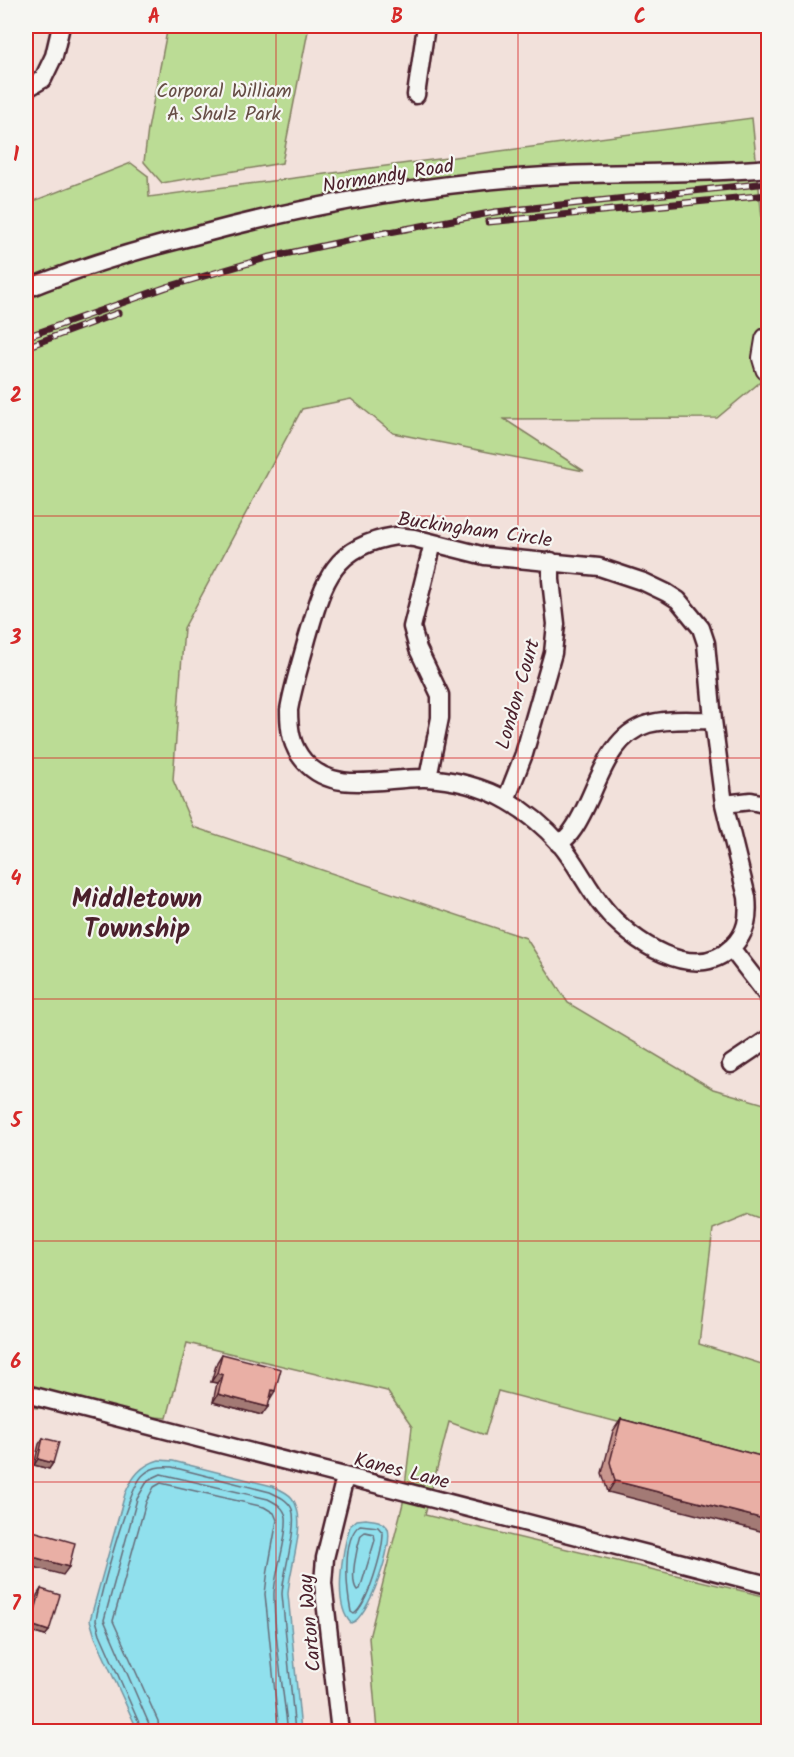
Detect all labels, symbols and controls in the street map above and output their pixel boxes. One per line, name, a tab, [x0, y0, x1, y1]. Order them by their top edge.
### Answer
text: A	[148, 2, 160, 34]
text: B	[391, 2, 403, 34]
text: C	[634, 2, 646, 34]
park label: Corporal William A. Shulz Park	[156, 76, 292, 131]
text: 1	[13, 140, 19, 172]
street label: Normandy Road	[320, 151, 457, 203]
text: 2	[10, 381, 22, 413]
street label: Buckingham Circle	[395, 504, 554, 558]
text: 3	[10, 623, 22, 655]
street label: London Court	[488, 635, 550, 753]
text: 4	[11, 864, 22, 896]
district label: Middletown Township	[72, 879, 202, 951]
text: 5	[10, 1106, 23, 1138]
text: 6	[11, 1347, 22, 1379]
street label: Kanes Lane	[350, 1445, 453, 1499]
street label: Carton Way	[291, 1572, 331, 1673]
text: 7	[11, 1589, 21, 1621]

